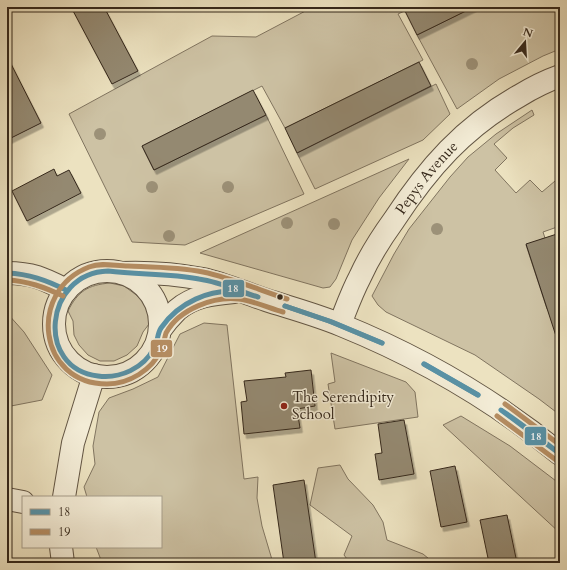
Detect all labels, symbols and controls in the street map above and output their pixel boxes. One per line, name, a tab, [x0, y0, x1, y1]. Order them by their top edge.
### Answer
north arrow	[505, 22, 545, 62]
text: N	[521, 24, 535, 42]
street label: Pepys Avenue	[391, 136, 462, 218]
line badge: 18	[222, 279, 245, 298]
text: 18	[227, 281, 239, 296]
unlabelled marker	[275, 292, 285, 302]
line badge: 19	[150, 339, 173, 358]
text: 19	[156, 341, 168, 356]
place label: The Serendipity School	[292, 387, 394, 424]
marker: The Serendipity School	[279, 401, 289, 411]
line badge: 18	[524, 426, 547, 446]
text: 18	[530, 429, 542, 444]
legend	[22, 496, 162, 548]
text: 18	[58, 504, 70, 520]
text: 19	[58, 524, 70, 540]

